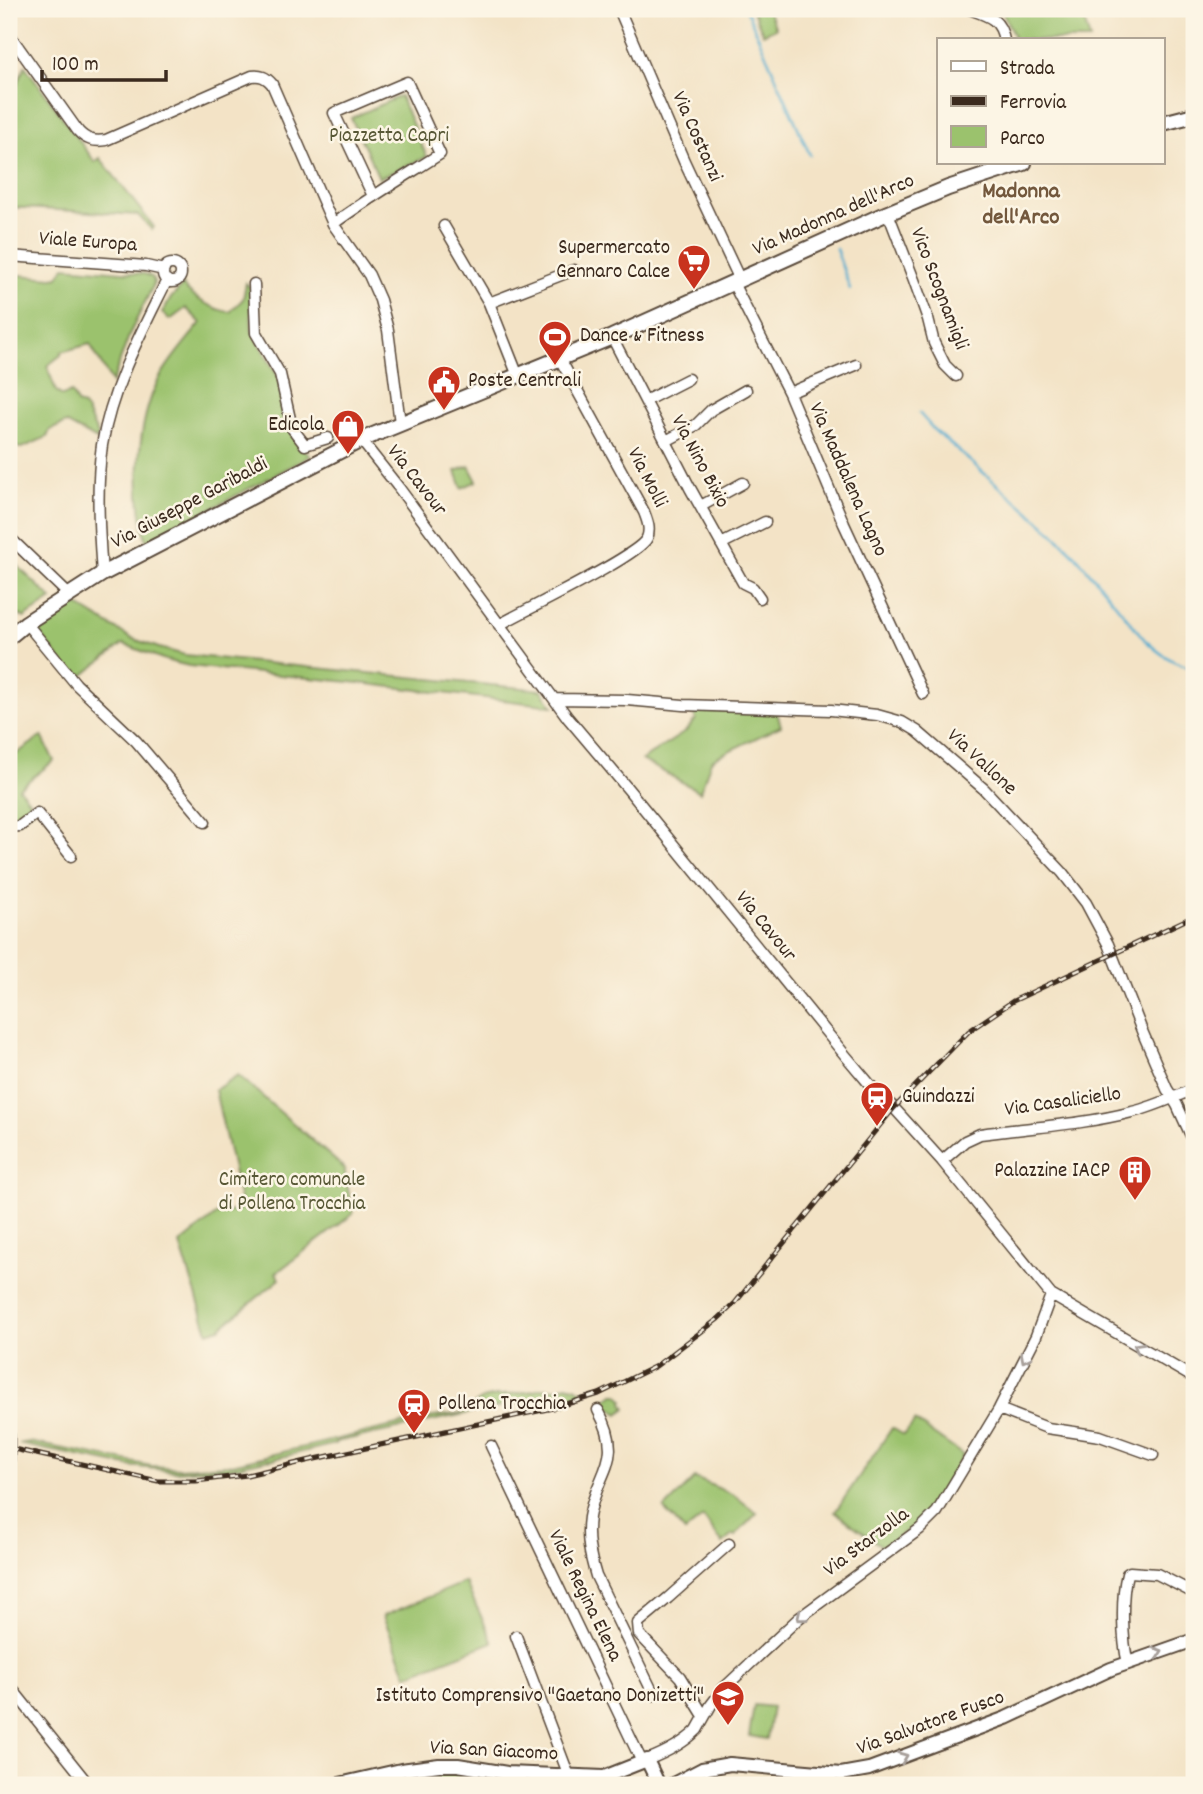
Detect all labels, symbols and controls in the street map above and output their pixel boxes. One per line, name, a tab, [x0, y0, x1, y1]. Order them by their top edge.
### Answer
scale bar	[42, 38, 166, 82]
legend	[937, 38, 1164, 164]
text: 100 m	[52, 51, 99, 81]
text: Strada	[1000, 55, 1055, 85]
street label: Via Costanzi	[663, 87, 729, 187]
text: Ferrovia	[1000, 89, 1067, 119]
park label: Piazzetta Capri	[329, 122, 449, 152]
text: Parco	[1000, 125, 1045, 155]
street label: Via Madonna dell'Arco	[748, 167, 920, 265]
district label: Madonna dell'Arco	[982, 176, 1061, 235]
street label: Vico Scognamigli	[901, 224, 975, 355]
street label: Viale Europa	[38, 225, 139, 261]
place label: Supermercato Gennaro Calce	[556, 234, 670, 288]
supermarket icon: Supermercato Gennaro Calce	[675, 242, 713, 291]
sports icon: Dance & Fitness	[536, 318, 574, 367]
place label: Dance & Fitness	[580, 322, 705, 352]
public building icon: Poste Centrali	[425, 363, 463, 412]
place label: Poste Centrali	[468, 367, 581, 397]
street label: Via Maddalena Lagno	[800, 398, 894, 562]
shop icon: Edicola	[329, 407, 367, 456]
street label: Via Nino Bixio	[662, 410, 736, 514]
place label: Edicola	[268, 411, 325, 441]
street label: Via Cavour	[378, 439, 454, 523]
street label: Via Molli	[618, 443, 674, 514]
street label: Via Giuseppe Garibaldi	[106, 450, 274, 558]
street label: Via Vallone	[939, 722, 1023, 804]
street label: Via Cavour	[727, 885, 803, 969]
station icon: Guindazzi	[858, 1079, 896, 1128]
street label: Via Casaliciello	[1003, 1080, 1123, 1126]
place label: Guindazzi	[902, 1083, 975, 1113]
building icon: Palazzine IACP	[1116, 1153, 1154, 1202]
place label: Palazzine IACP	[994, 1157, 1110, 1187]
park label: Cimitero comunale di Pollena Trocchia	[219, 1166, 366, 1220]
one-way arrow	[1132, 1342, 1145, 1355]
one-way arrow	[1020, 1351, 1034, 1363]
station icon: Pollena Trocchia	[395, 1386, 433, 1435]
place label: Pollena Trocchia	[438, 1390, 567, 1420]
street label: Via Starzolla	[818, 1500, 917, 1585]
street label: Viale Regina Elena	[539, 1525, 629, 1668]
one-way arrow	[796, 1609, 808, 1622]
one-way arrow	[1152, 1646, 1164, 1660]
school or university icon: Istituto Comprensivo "Gaetano Donizetti"	[709, 1678, 747, 1727]
place label: Istituto Comprensivo "Gaetano Donizetti"	[376, 1682, 704, 1712]
street label: Via Salvatore Fusco	[853, 1683, 1009, 1765]
street label: Via San Giacomo	[429, 1734, 559, 1770]
one-way arrow	[897, 1752, 909, 1766]

